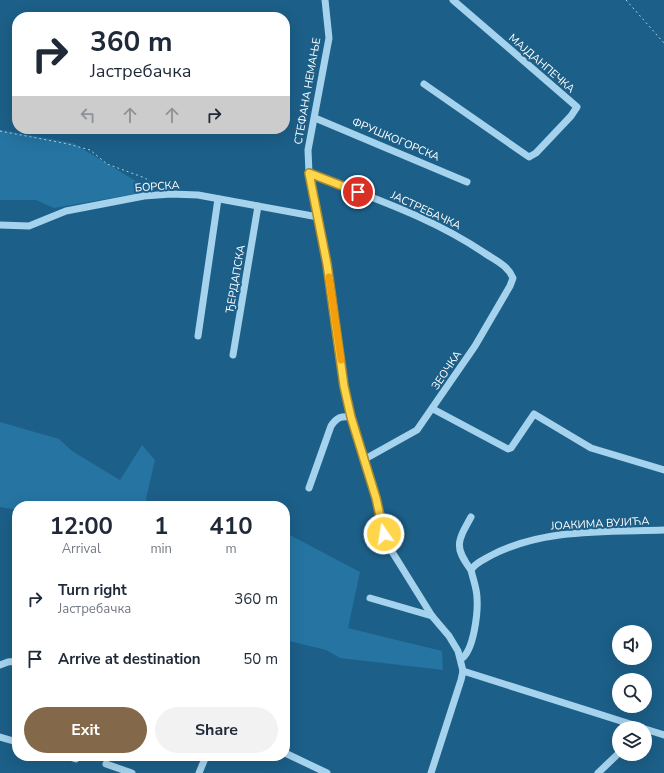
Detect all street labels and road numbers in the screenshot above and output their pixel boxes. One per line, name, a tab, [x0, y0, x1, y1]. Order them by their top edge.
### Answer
street label: МАЈДАНПЕЧКА	[505, 30, 578, 96]
street label: СТЕФАНА НЕМАЊЕ	[291, 36, 324, 146]
street label: ФРУШКОГОРСКА	[350, 114, 442, 165]
street label: БОРСКА	[134, 177, 180, 196]
street label: ЈАСТРЕБАЧКА	[387, 187, 463, 233]
street label: ЂЕРДАПСКА	[222, 244, 249, 314]
street label: ЗЕОЧКА	[428, 348, 465, 393]
street label: ЈОАКИМА ВУЈИЋА	[549, 513, 650, 534]

